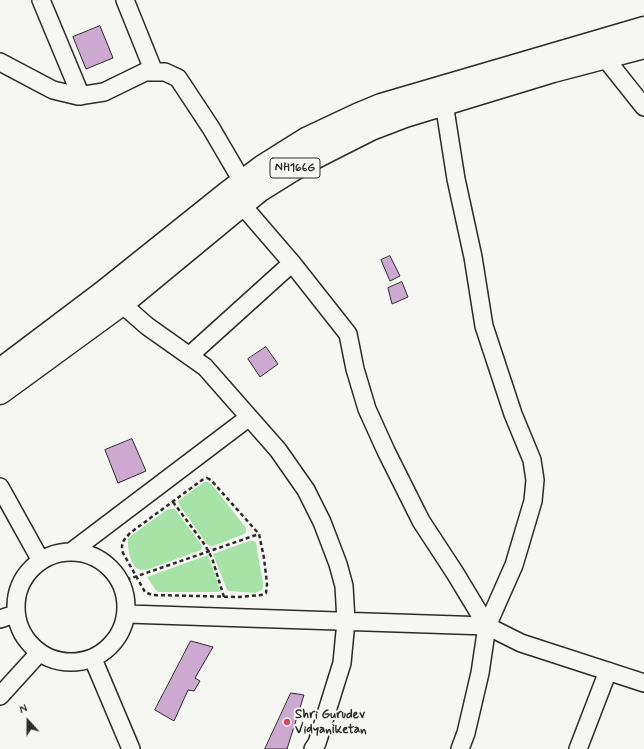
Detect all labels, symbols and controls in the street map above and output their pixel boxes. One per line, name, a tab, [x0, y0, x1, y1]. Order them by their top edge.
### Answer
road number: NH166G	[270, 158, 320, 178]
north arrow	[8, 701, 48, 741]
text: N	[18, 702, 30, 718]
place label: Shri Gurudev Vidyaniketan	[295, 707, 367, 738]
marker: Shri Gurudev Vidyaniketan	[282, 717, 292, 727]

